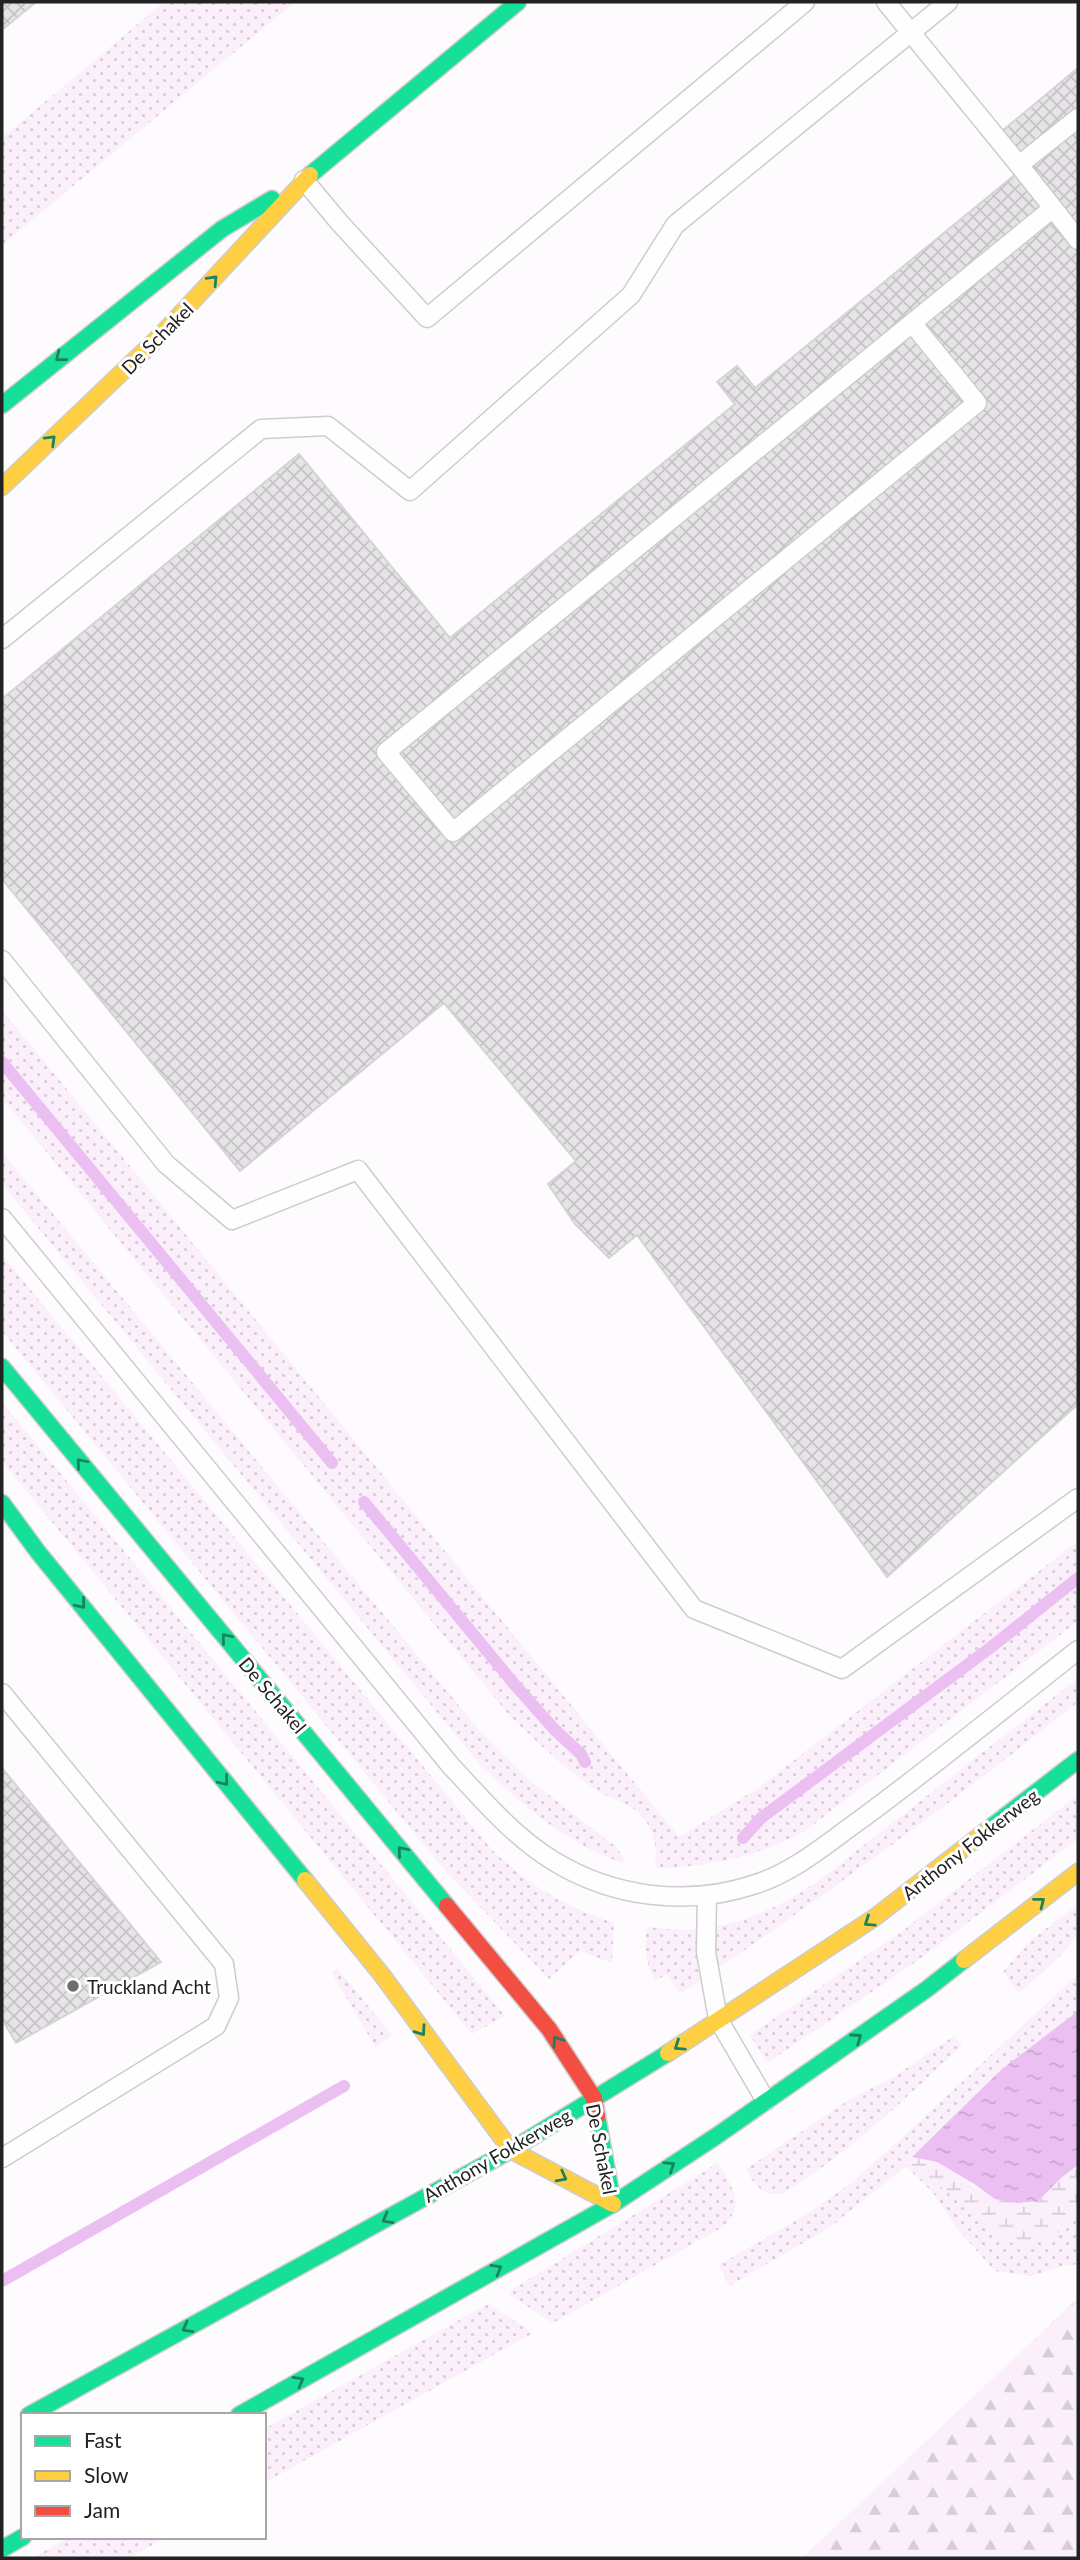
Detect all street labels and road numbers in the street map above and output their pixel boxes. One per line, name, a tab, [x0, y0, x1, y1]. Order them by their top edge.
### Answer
street label: De Schakel	[116, 297, 198, 379]
street label: De Schakel	[235, 1652, 311, 1738]
street label: Anthony Fokkerweg	[897, 1783, 1043, 1905]
street label: De Schakel	[582, 2102, 622, 2196]
street label: Anthony Fokkerweg	[419, 2103, 575, 2207]

